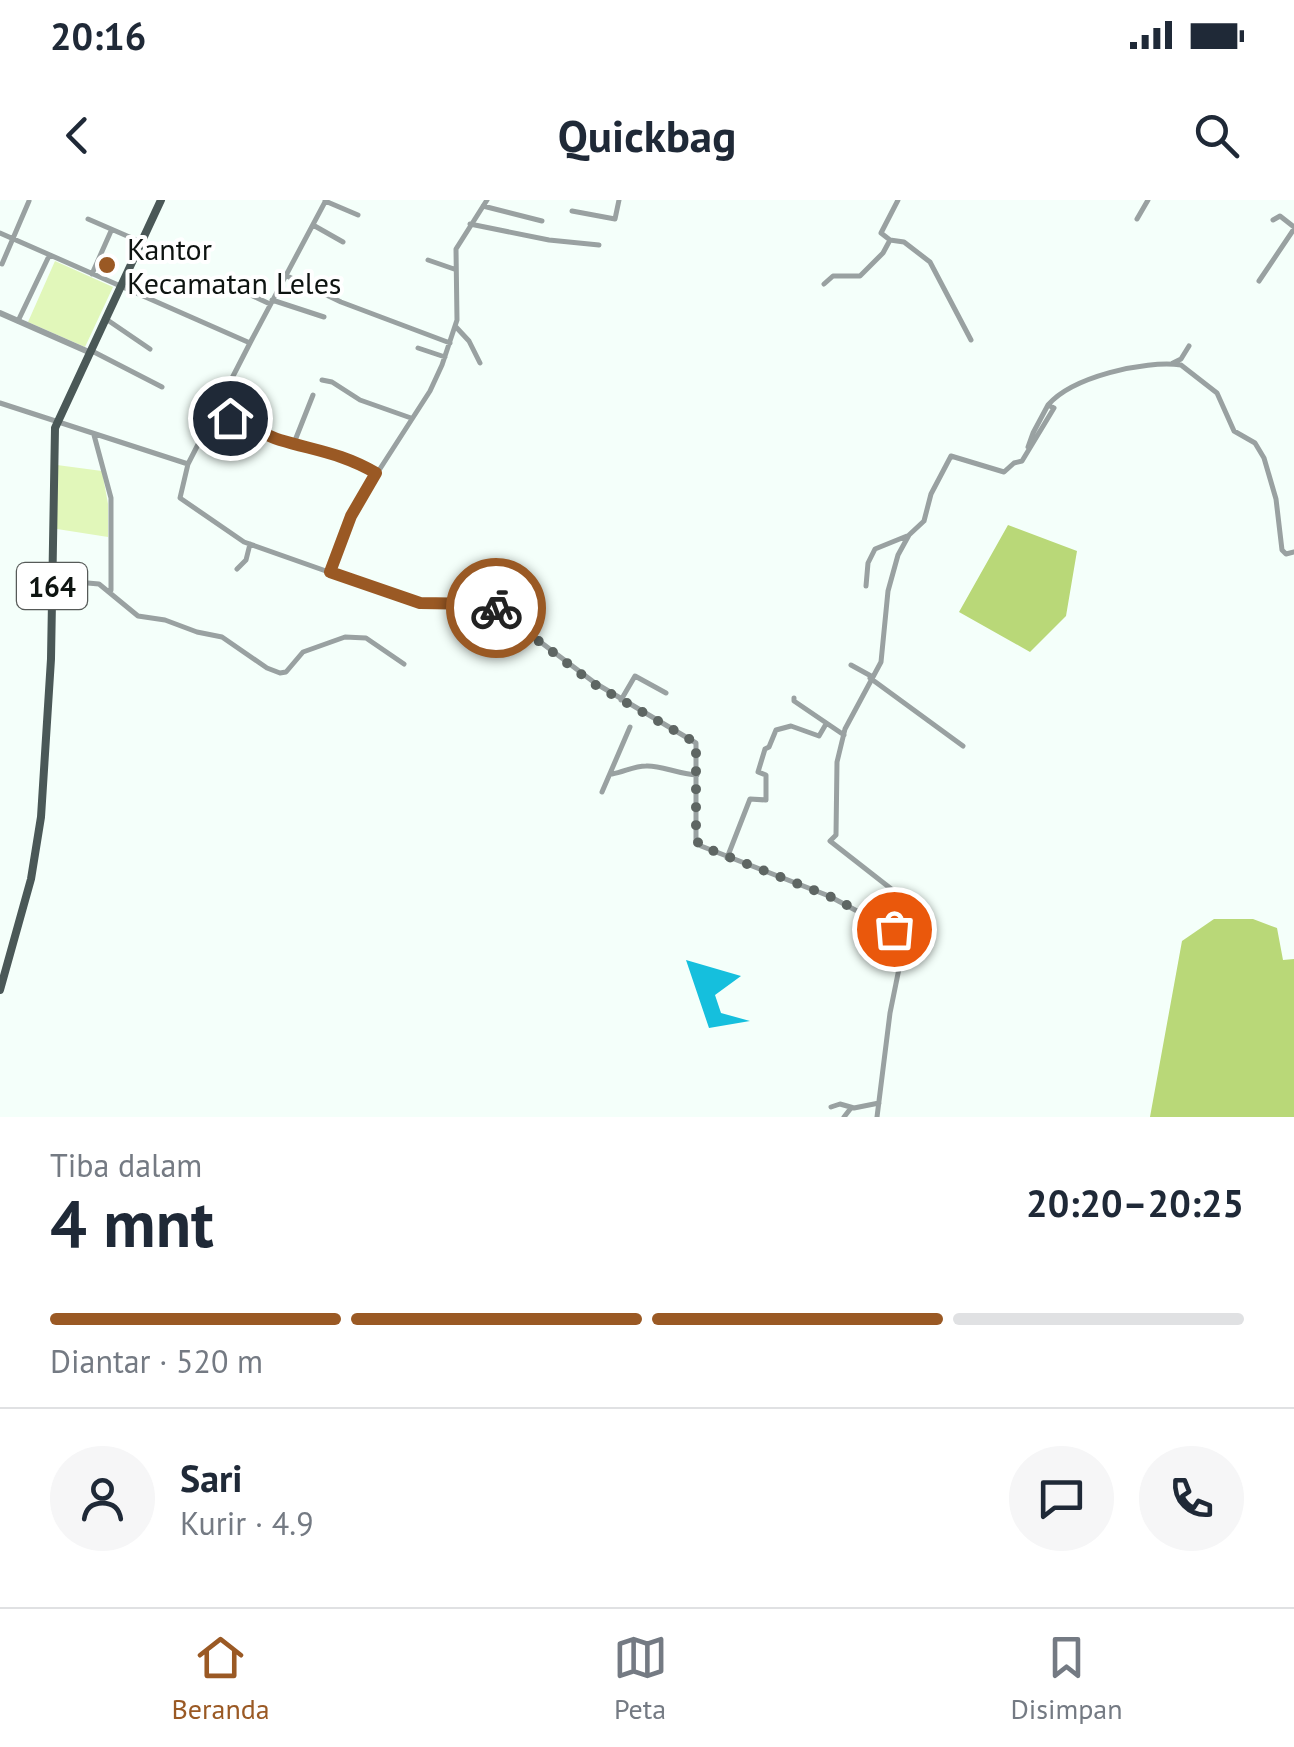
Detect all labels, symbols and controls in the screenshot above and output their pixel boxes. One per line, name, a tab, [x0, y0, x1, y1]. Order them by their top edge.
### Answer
text: 20:16	[50, 11, 146, 60]
text: Quickbag	[558, 106, 736, 164]
icon: back	[50, 108, 105, 163]
icon: search	[1189, 108, 1244, 163]
place label: Kantor Kecamatan Leles	[127, 229, 342, 302]
marker: Kantor Kecamatan Leles	[96, 254, 118, 276]
pin	[188, 376, 273, 461]
icon: home	[203, 391, 258, 446]
courier	[446, 558, 546, 658]
road number: 164	[17, 563, 87, 609]
icon: bike	[469, 581, 524, 636]
pin	[852, 887, 937, 972]
icon: bag	[867, 902, 922, 957]
text: Tiba dalam	[50, 1144, 202, 1186]
text: 20:20–20:25	[1026, 1178, 1244, 1227]
text: 4 mnt	[50, 1181, 214, 1265]
text: Diantar · 520 m	[50, 1340, 263, 1382]
button: person	[50, 1446, 155, 1551]
button: chat	[1009, 1446, 1114, 1551]
button: phone	[1139, 1446, 1244, 1551]
text: Sari	[180, 1453, 243, 1502]
text: Kurir · 4.9	[180, 1502, 314, 1544]
tab: Beranda	[171, 1630, 270, 1727]
tab: Peta	[613, 1630, 668, 1727]
tab: Disimpan	[1010, 1630, 1123, 1727]

